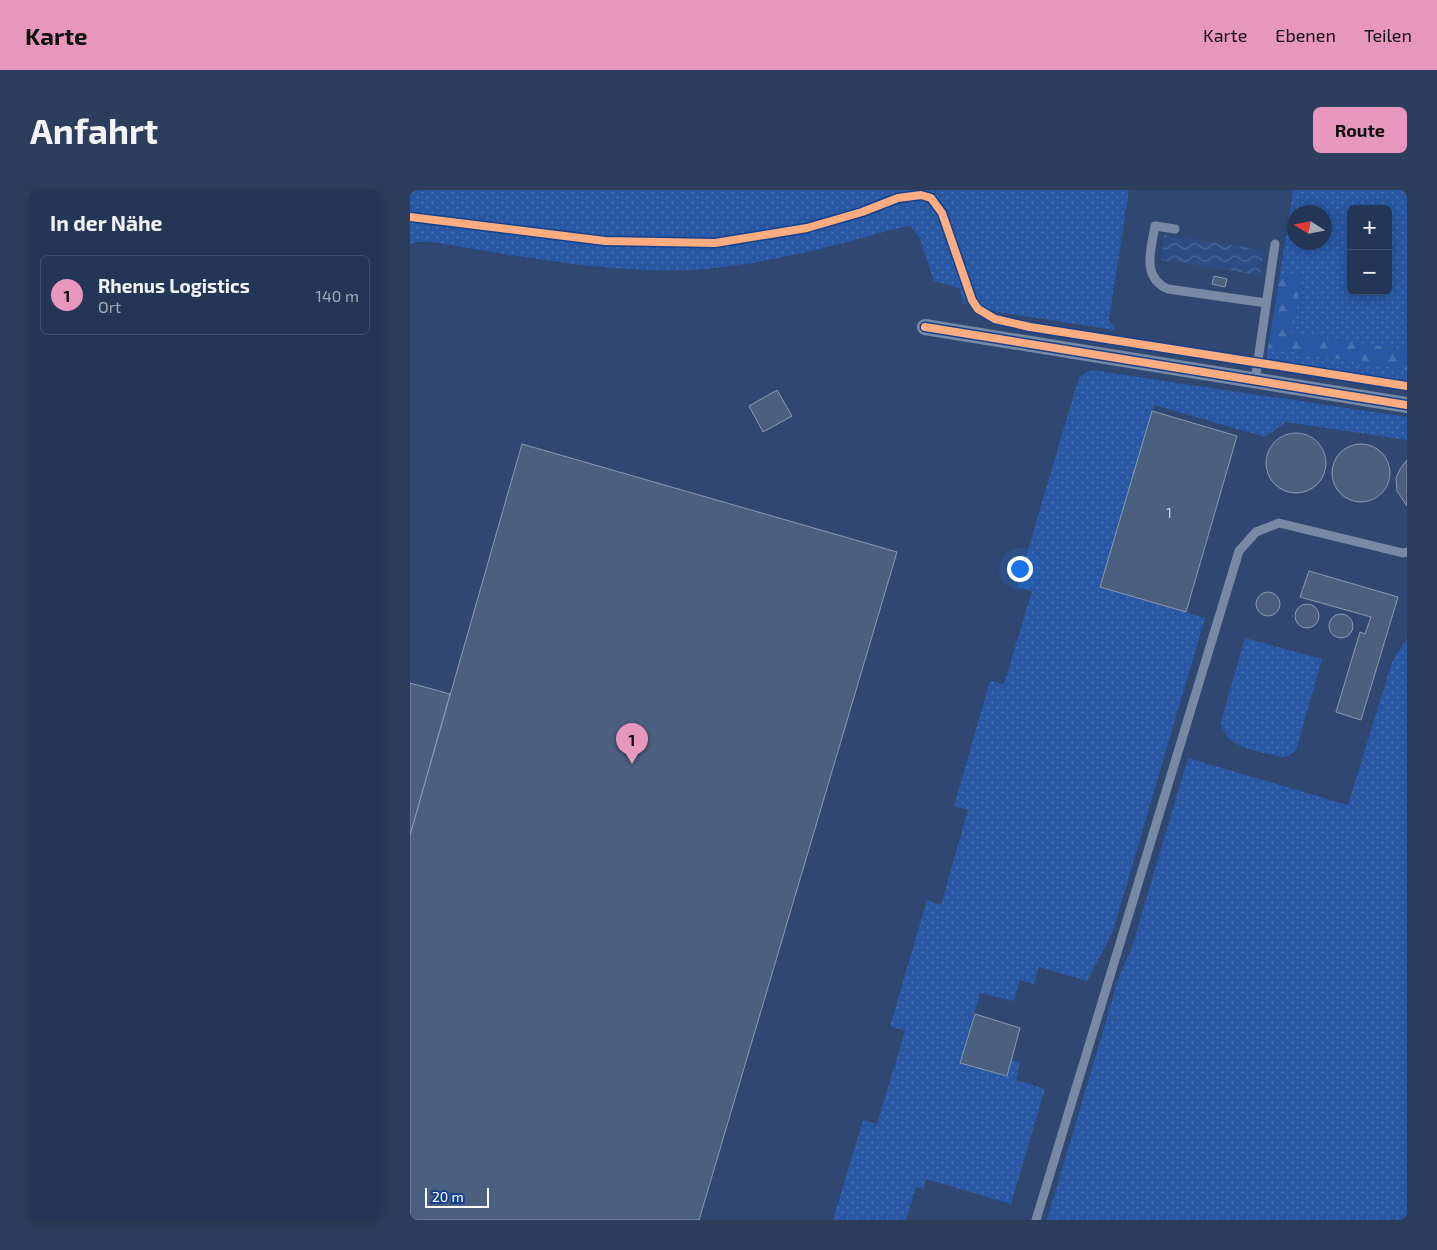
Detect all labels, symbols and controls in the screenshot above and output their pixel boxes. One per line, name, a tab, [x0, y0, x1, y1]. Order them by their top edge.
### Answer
text: Karte	[25, 21, 88, 50]
text: Karte	[1203, 24, 1247, 46]
text: Ebenen	[1275, 24, 1336, 46]
text: Teilen	[1364, 24, 1412, 46]
button: Route	[1313, 107, 1407, 153]
text: Anfahrt	[30, 109, 158, 151]
north arrow	[1287, 205, 1332, 250]
map controls	[1347, 205, 1392, 295]
button: +	[1347, 205, 1392, 250]
text: In der Nähe	[50, 210, 162, 235]
button: −	[1347, 250, 1392, 295]
text: Rhenus Logistics	[98, 274, 250, 297]
text: 1	[64, 286, 70, 305]
text: 140 m	[316, 286, 359, 305]
text: Ort	[98, 297, 121, 316]
house number: 1	[1166, 504, 1172, 521]
your location	[1007, 556, 1033, 582]
pin: 1	[616, 723, 648, 764]
scale bar	[425, 1185, 489, 1208]
text: 20 m	[432, 1188, 464, 1205]

